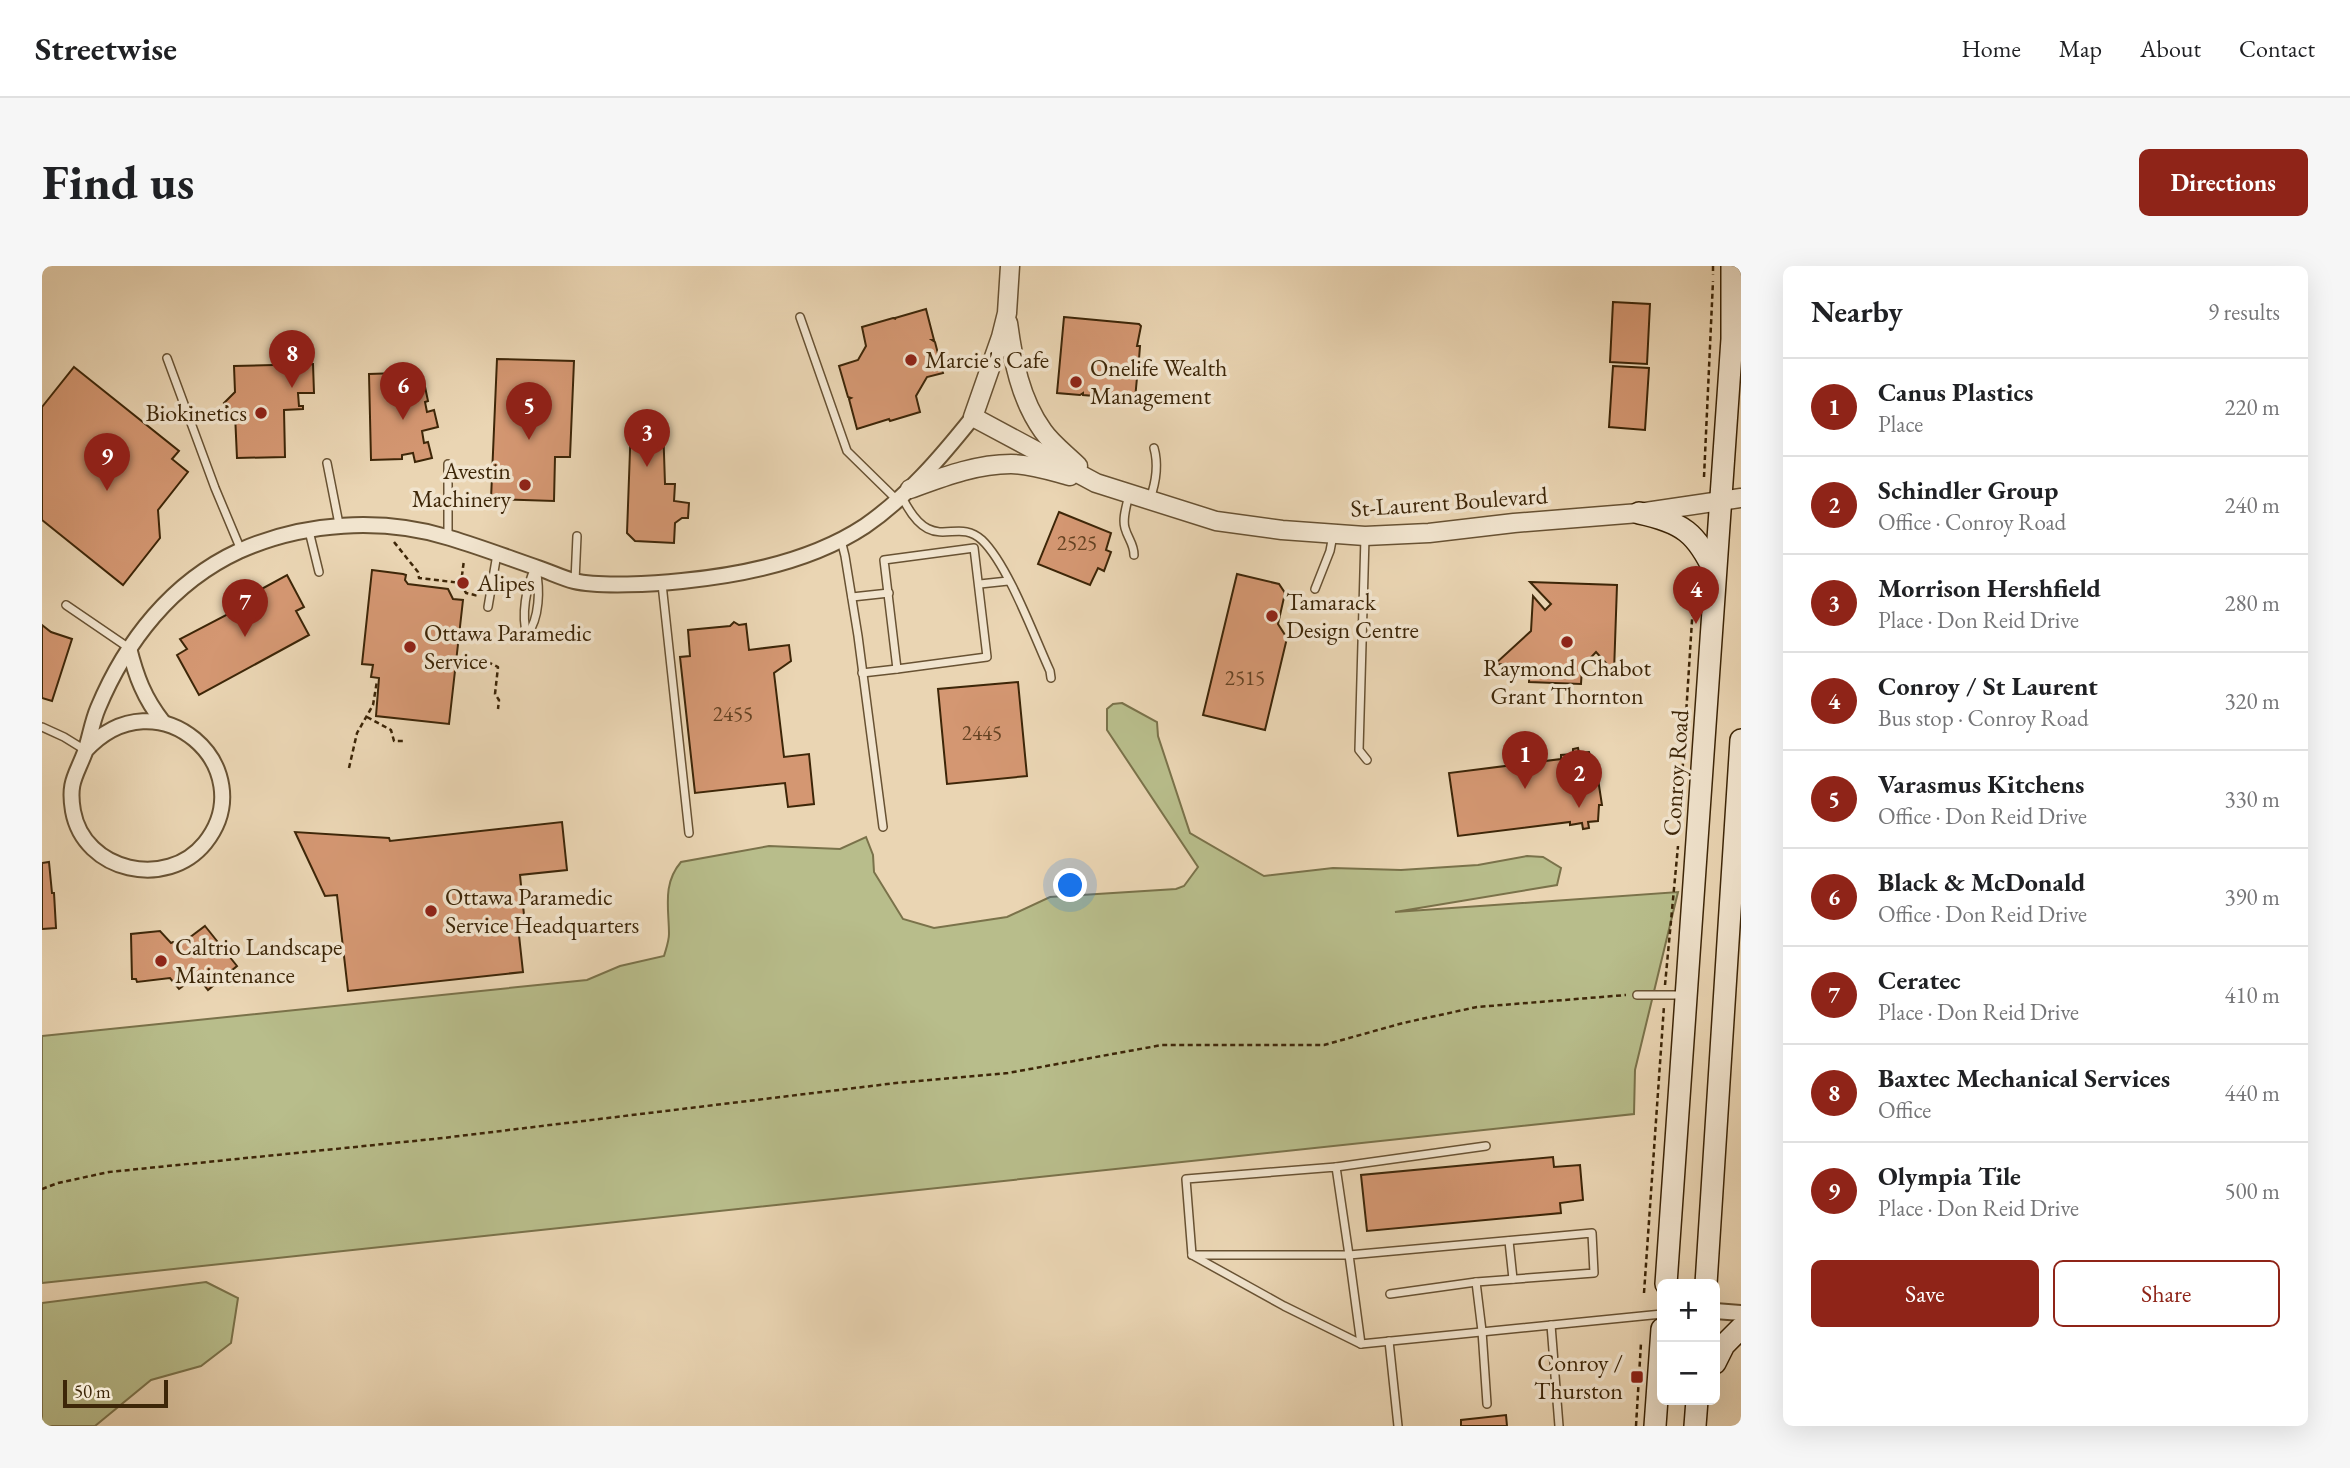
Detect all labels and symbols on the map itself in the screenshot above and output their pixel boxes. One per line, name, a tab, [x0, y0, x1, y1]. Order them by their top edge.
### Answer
pin: 8	[269, 330, 315, 388]
place label: Marcie's Cafe	[925, 344, 1049, 375]
marker: Marcie's Cafe	[903, 352, 919, 368]
place label: Onelife Wealth Management	[1090, 352, 1227, 411]
pin: 6	[380, 362, 426, 420]
marker: Onelife Wealth Management	[1068, 374, 1084, 390]
pin: 5	[506, 382, 552, 440]
place label: Biokinetics	[145, 397, 247, 428]
marker: Biokinetics	[253, 405, 269, 421]
pin: 3	[624, 409, 670, 467]
pin: 9	[84, 433, 130, 491]
place label: Avestin Machinery	[412, 455, 511, 514]
marker: Avestin Machinery	[517, 477, 533, 493]
street label: St-Laurent Boulevard	[1349, 479, 1549, 524]
house number: 2525	[1057, 529, 1097, 556]
pin: 4	[1673, 566, 1719, 624]
place label: Alipes	[476, 567, 535, 598]
marker: Alipes	[455, 575, 471, 591]
pin: 7	[222, 579, 268, 637]
place label: Tamarack Design Centre	[1286, 586, 1419, 645]
marker: Tamarack Design Centre	[1264, 608, 1280, 624]
place label: Ottawa Paramedic Service	[424, 617, 592, 676]
marker: Raymond Chabot Grant Thornton	[1559, 634, 1575, 650]
marker: Ottawa Paramedic Service	[402, 639, 418, 655]
place label: Raymond Chabot Grant Thornton	[1483, 652, 1651, 711]
house number: 2515	[1225, 664, 1265, 691]
house number: 2455	[713, 700, 753, 727]
street label: Conroy Road	[1656, 708, 1695, 837]
house number: 2445	[962, 719, 1002, 746]
pin: 1	[1502, 731, 1548, 789]
pin: 2	[1556, 750, 1602, 808]
your location	[1053, 868, 1087, 902]
place label: Ottawa Paramedic Service Headquarters	[445, 881, 639, 940]
marker: Ottawa Paramedic Service Headquarters	[423, 903, 439, 919]
place label: Caltrio Landscape Maintenance	[175, 931, 342, 990]
marker: Caltrio Landscape Maintenance	[153, 953, 169, 969]
place label: Conroy / Thurston	[1534, 1347, 1623, 1406]
marker: Conroy / Thurston	[1629, 1369, 1645, 1385]
scale bar	[63, 1377, 168, 1409]

